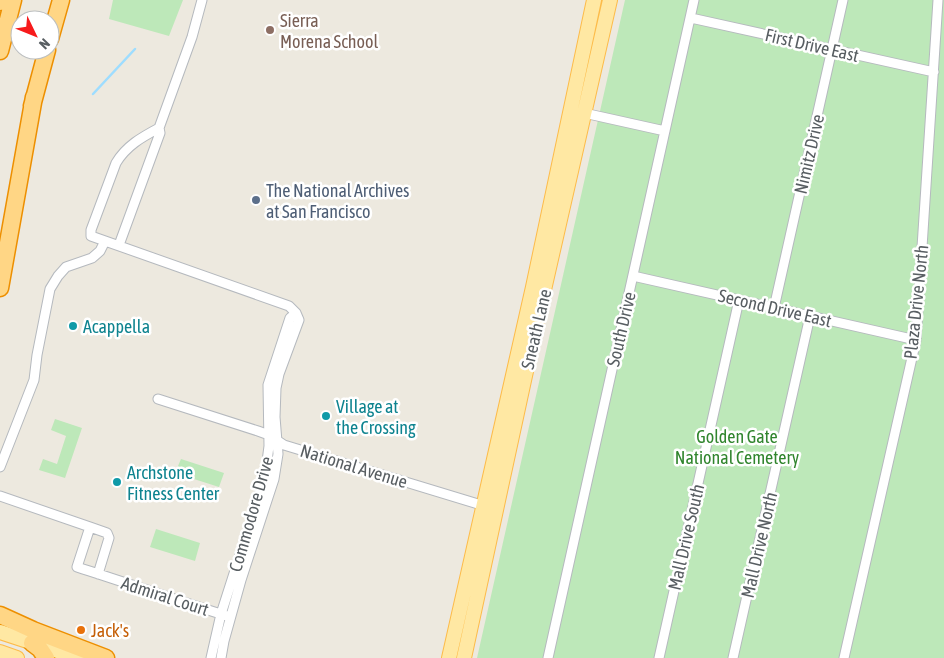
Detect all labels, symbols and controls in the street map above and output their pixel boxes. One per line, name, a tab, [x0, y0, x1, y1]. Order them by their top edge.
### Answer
north arrow	[10, 10, 60, 60]
place label: Sierra Morena School	[280, 10, 378, 52]
marker: Sierra Morena School	[264, 24, 276, 36]
street label: First Drive East	[763, 24, 861, 66]
text: N	[36, 35, 53, 52]
street label: Nimitz Drive	[790, 112, 828, 196]
place label: The National Archives at San Francisco	[266, 180, 409, 222]
marker: The National Archives at San Francisco	[250, 194, 262, 206]
street label: Plaza Drive North	[900, 244, 932, 360]
street label: Second Drive East	[716, 285, 834, 331]
street label: Sneath Lane	[517, 287, 555, 371]
street label: South Drive	[602, 290, 640, 368]
place label: Acappella	[83, 316, 150, 337]
marker: Acappella	[67, 320, 79, 332]
place label: Village at the Crossing	[336, 396, 416, 438]
marker: Village at the Crossing	[320, 410, 332, 422]
park label: Golden Gate National Cemetery	[675, 426, 799, 468]
street label: National Avenue	[298, 440, 410, 492]
street label: Commodore Drive	[225, 454, 277, 574]
place label: Archstone Fitness Center	[127, 462, 220, 504]
marker: Archstone Fitness Center	[111, 476, 123, 488]
street label: Mall Drive South	[664, 482, 708, 592]
street label: Mall Drive North	[737, 490, 781, 600]
street label: Admiral Court	[119, 572, 211, 620]
place label: Jack's	[91, 620, 129, 641]
marker: Jack's	[75, 624, 87, 636]

